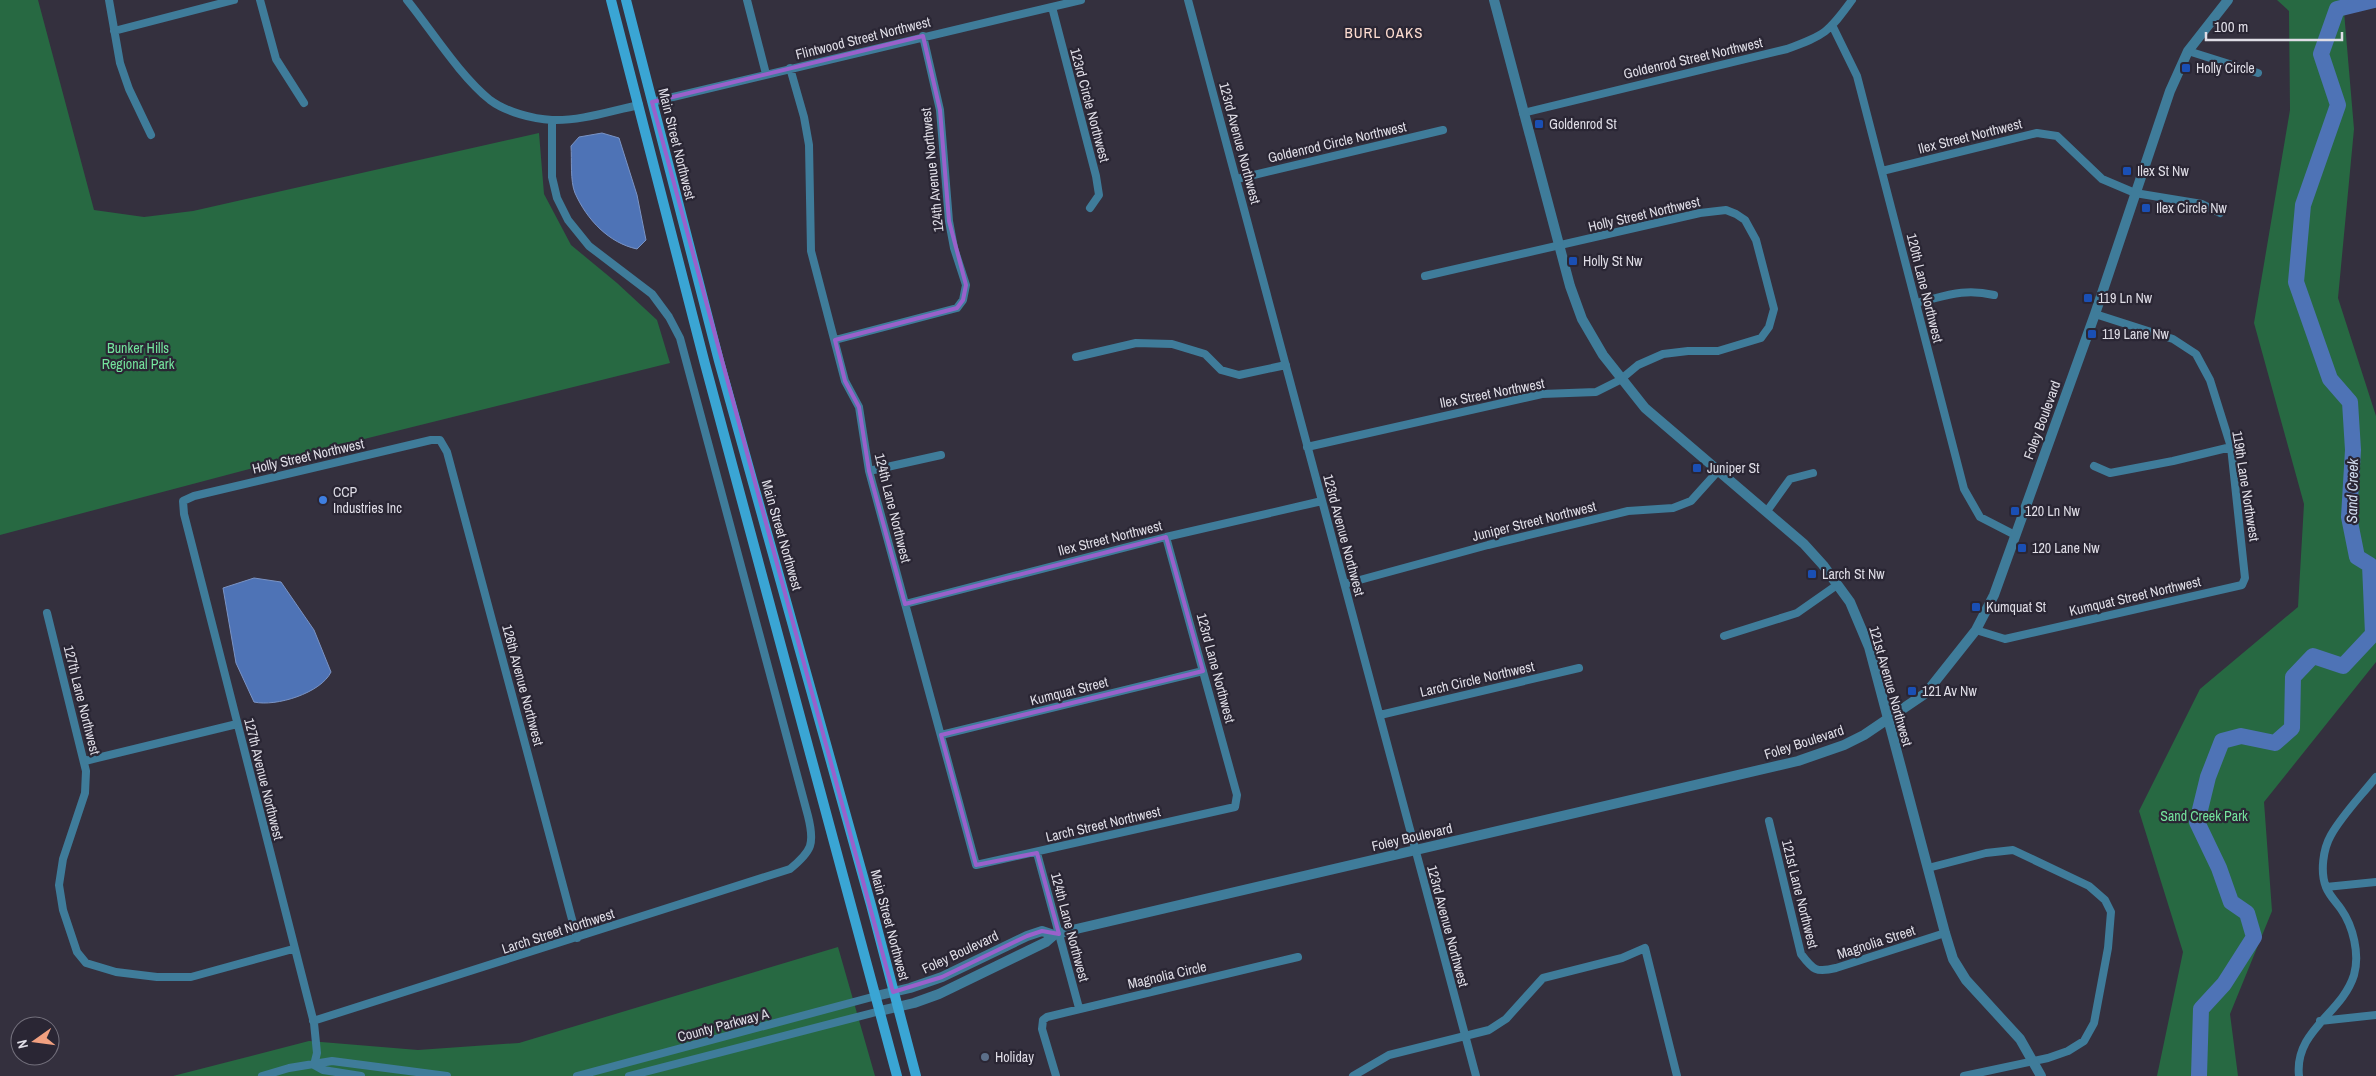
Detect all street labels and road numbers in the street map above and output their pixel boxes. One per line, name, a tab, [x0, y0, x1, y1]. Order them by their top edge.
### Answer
street label: Flintwood Street Northwest	[794, 13, 932, 63]
street label: Goldenrod Street Northwest	[1622, 33, 1764, 83]
street label: 123rd Circle Northwest	[1066, 46, 1114, 164]
street label: 123rd Avenue Northwest	[1215, 80, 1265, 206]
street label: Main Street Northwest	[654, 86, 700, 202]
street label: 124th Avenue Northwest	[917, 107, 947, 233]
street label: Ilex Street Northwest	[1916, 114, 2024, 158]
street label: Goldenrod Circle Northwest	[1266, 117, 1408, 167]
street label: Holly Street Northwest	[1586, 192, 1702, 236]
street label: 120th Lane Northwest	[1903, 231, 1947, 345]
street label: Ilex Street Northwest	[1438, 374, 1546, 412]
street label: Foley Boulevard	[2019, 378, 2065, 462]
street label: 119th Lane Northwest	[2228, 430, 2264, 542]
street label: Holly Street Northwest	[250, 434, 366, 478]
street label: 124th Lane Northwest	[871, 451, 915, 565]
street label: 123rd Avenue Northwest	[1319, 472, 1369, 598]
street label: Main Street Northwest	[758, 478, 806, 592]
street label: Juniper Street Northwest	[1470, 497, 1598, 545]
street label: Ilex Street Northwest	[1056, 516, 1164, 560]
street label: Kumquat Street Northwest	[2067, 572, 2203, 620]
street label: 123rd Lane Northwest	[1193, 611, 1239, 725]
street label: 126th Avenue Northwest	[498, 622, 548, 748]
street label: 121st Avenue Northwest	[1865, 624, 1917, 748]
street label: 127th Lane Northwest	[60, 643, 104, 757]
street label: Larch Circle Northwest	[1418, 657, 1536, 701]
street label: Kumquat Street	[1028, 673, 1110, 709]
street label: 127th Avenue Northwest	[240, 716, 288, 842]
street label: Foley Boulevard	[1762, 721, 1846, 763]
street label: Larch Street Northwest	[1044, 802, 1162, 846]
street label: Foley Boulevard	[1370, 819, 1454, 855]
street label: 121st Lane Northwest	[1778, 838, 1822, 950]
street label: 123rd Avenue Northwest	[1423, 863, 1473, 989]
street label: Main Street Northwest	[867, 868, 913, 982]
street label: 124th Lane Northwest	[1047, 870, 1093, 984]
street label: Larch Street Northwest	[499, 904, 617, 958]
street label: Magnolia Street	[1835, 921, 1917, 963]
street label: Foley Boulevard	[919, 926, 1001, 978]
street label: Magnolia Circle	[1126, 957, 1208, 993]
street label: County Parkway A	[675, 1004, 771, 1046]

